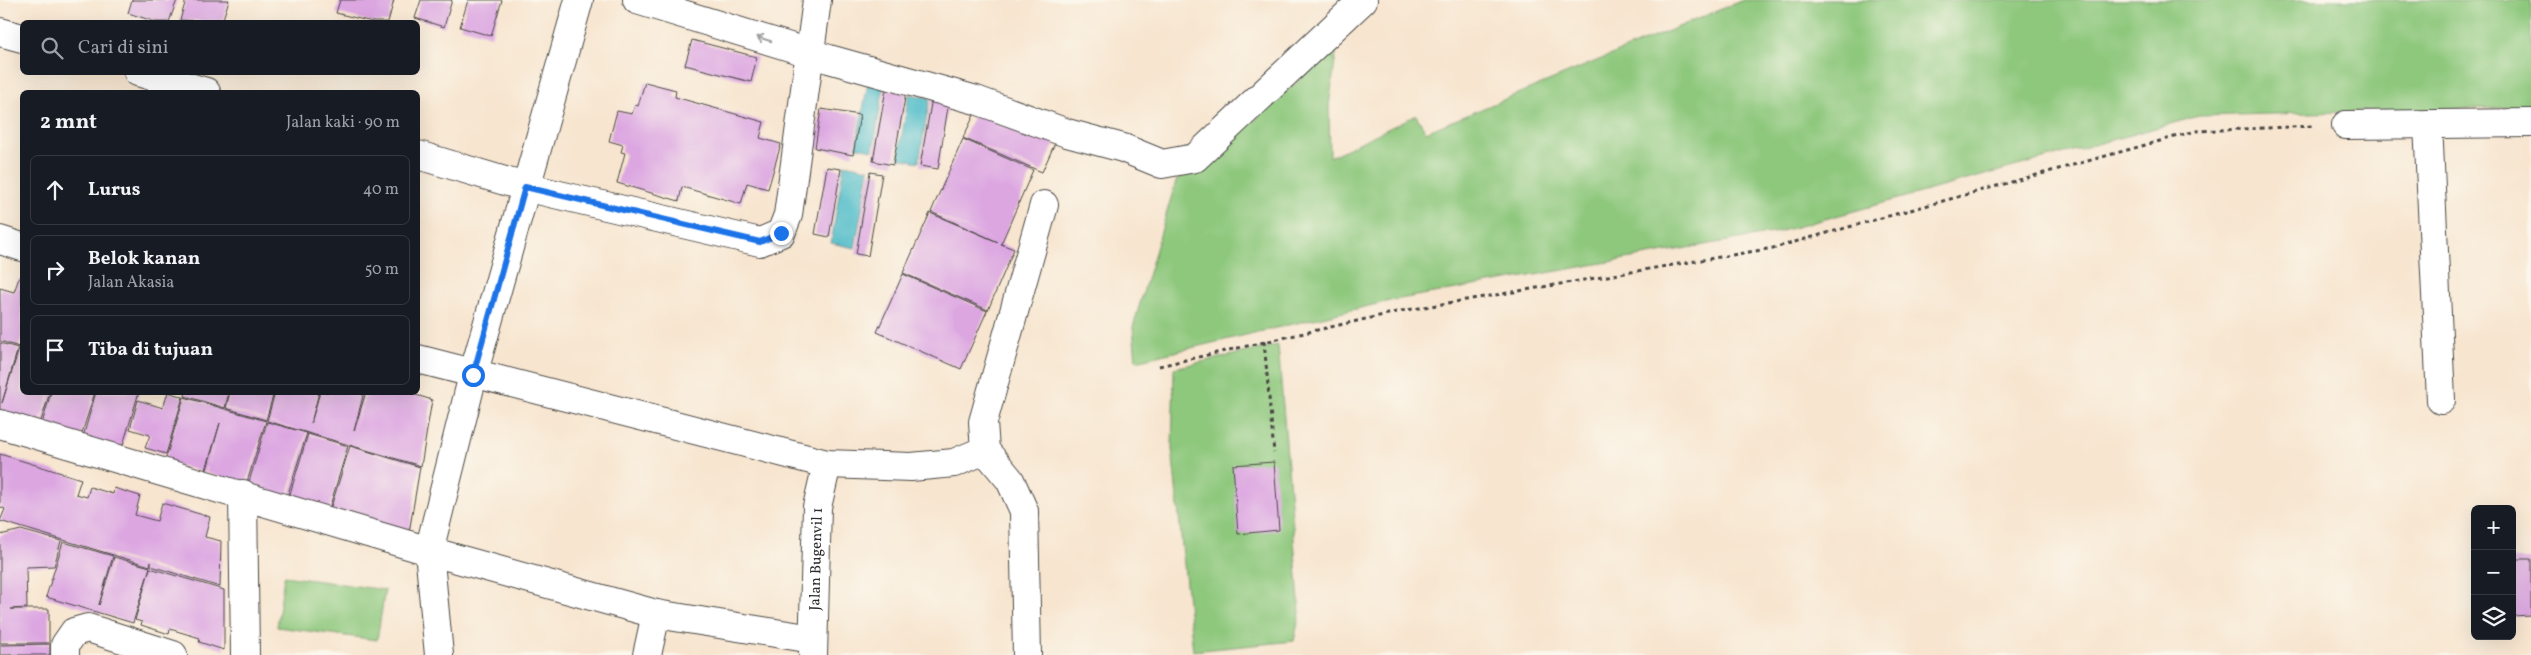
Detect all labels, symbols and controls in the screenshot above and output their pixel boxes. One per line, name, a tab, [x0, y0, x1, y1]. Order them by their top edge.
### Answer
search box	[20, 20, 420, 75]
icon: search	[38, 34, 66, 62]
one-way arrow	[756, 34, 772, 44]
text: Cari di sini	[78, 35, 169, 61]
text: 2 mnt	[40, 108, 97, 137]
text: Jalan kaki · 90 m	[286, 112, 400, 134]
icon: ahead	[41, 176, 69, 204]
text: Lurus	[88, 177, 140, 203]
text: 40 m	[363, 179, 399, 201]
route end	[770, 222, 793, 245]
text: Belok kanan	[88, 246, 200, 272]
icon: right	[41, 256, 69, 284]
text: 50 m	[365, 259, 399, 281]
text: Jalan Akasia	[88, 272, 174, 294]
icon: arrive	[41, 336, 69, 364]
text: Tiba di tujuan	[88, 337, 213, 363]
route start	[462, 364, 485, 387]
map controls	[2471, 505, 2516, 640]
button: +	[2471, 505, 2516, 550]
street label: Jalan Bugenvil 1	[805, 507, 829, 611]
button: −	[2471, 550, 2516, 595]
button: layers	[2471, 595, 2516, 640]

